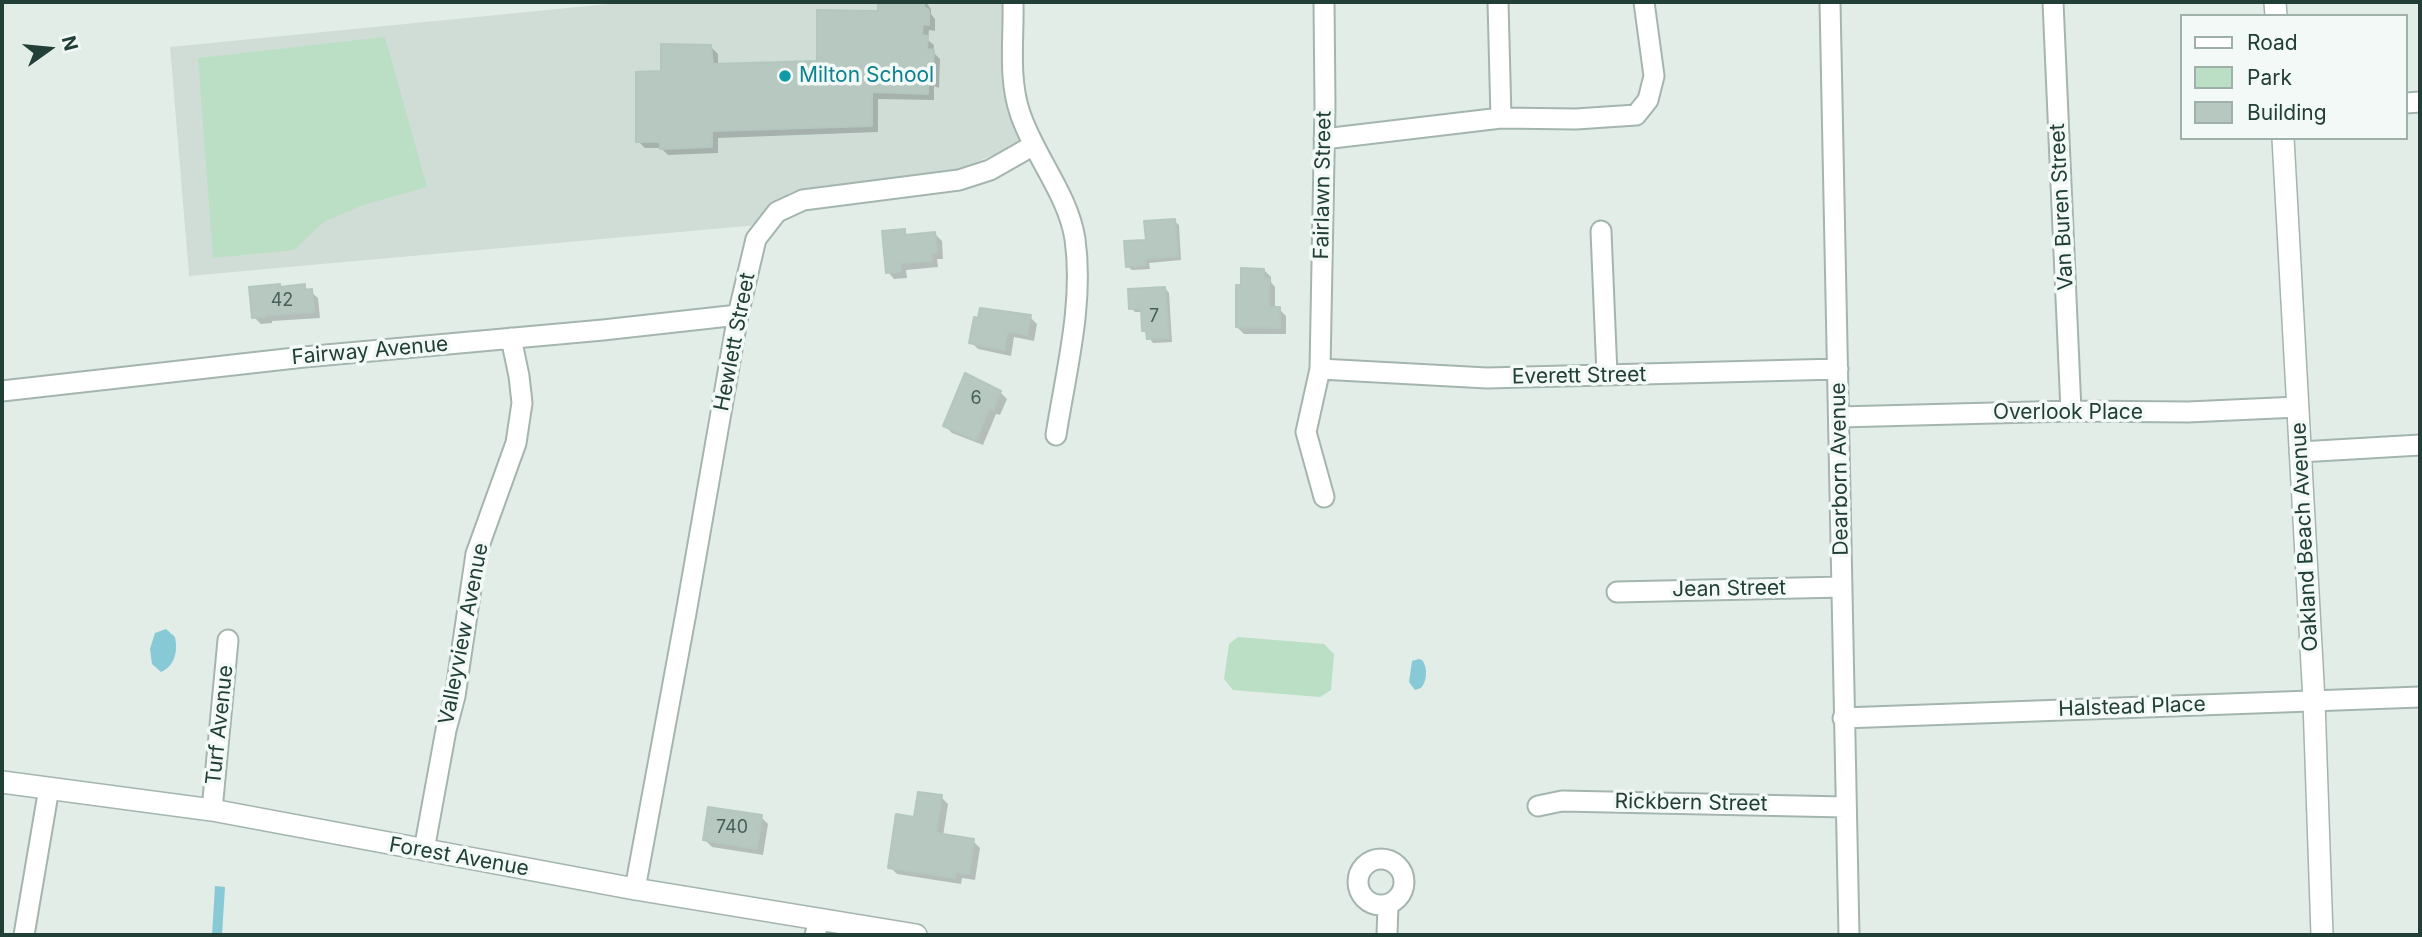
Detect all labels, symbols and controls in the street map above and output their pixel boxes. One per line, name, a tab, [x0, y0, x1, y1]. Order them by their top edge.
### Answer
north arrow	[14, 14, 84, 84]
legend	[2180, 14, 2408, 140]
text: Road	[2247, 30, 2298, 55]
text: N	[57, 33, 83, 53]
place label: Milton School	[799, 63, 934, 89]
text: Park	[2247, 65, 2292, 90]
marker: Milton School	[777, 68, 793, 84]
text: Building	[2247, 100, 2327, 125]
street label: Fairlawn Street	[1309, 110, 1337, 260]
street label: Van Buren Street	[2045, 123, 2079, 291]
street label: Hewlett Street	[709, 271, 761, 413]
house number: 42	[271, 290, 293, 312]
house number: 7	[1149, 306, 1159, 328]
street label: Fairway Avenue	[291, 332, 449, 370]
street label: Everett Street	[1512, 362, 1646, 390]
street label: Dearborn Avenue	[1826, 382, 1854, 556]
house number: 6	[970, 388, 982, 410]
street label: Overlook Place	[1993, 400, 2143, 426]
street label: Oakland Beach Avenue	[2286, 422, 2324, 652]
street label: Valleyview Avenue	[434, 541, 494, 727]
street label: Jean Street	[1672, 575, 1786, 603]
street label: Turf Avenue	[201, 664, 239, 786]
street label: Halstead Place	[2058, 692, 2206, 722]
street label: Rickbern Street	[1614, 789, 1768, 817]
house number: 740	[716, 817, 748, 839]
street label: Forest Avenue	[387, 832, 531, 882]

